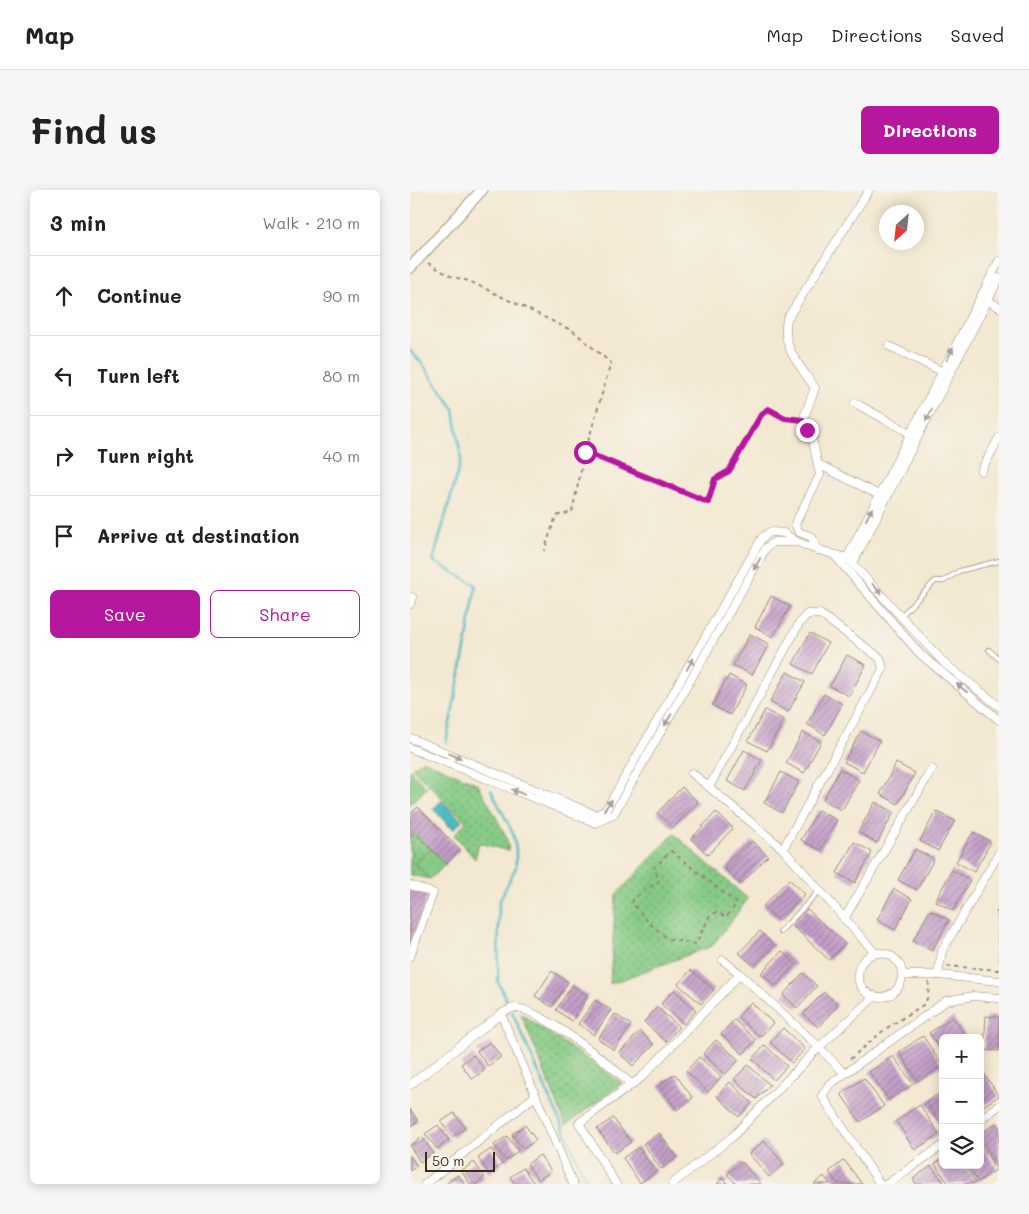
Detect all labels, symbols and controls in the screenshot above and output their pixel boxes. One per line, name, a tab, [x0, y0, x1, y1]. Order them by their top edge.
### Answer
text: Map	[25, 19, 74, 50]
text: Map	[766, 23, 803, 47]
text: Directions	[831, 23, 923, 47]
text: Saved	[951, 23, 1004, 47]
button: Directions	[861, 106, 999, 154]
text: Find us	[30, 107, 157, 153]
north arrow	[879, 205, 924, 250]
text: 3 min	[50, 209, 106, 236]
text: Walk · 210 m	[262, 212, 360, 233]
icon: ahead	[50, 282, 78, 310]
text: Continue	[97, 283, 182, 308]
text: 90 m	[323, 285, 360, 306]
one-way arrow	[946, 347, 954, 361]
icon: left	[50, 362, 78, 390]
text: Turn left	[97, 363, 180, 388]
text: 80 m	[323, 365, 360, 386]
one-way arrow	[925, 408, 933, 422]
route end	[796, 419, 819, 442]
route start	[574, 441, 597, 464]
icon: right	[50, 442, 78, 470]
text: Turn right	[97, 443, 194, 468]
text: 40 m	[323, 445, 360, 466]
one-way arrow	[865, 507, 873, 521]
icon: arrive	[50, 522, 78, 550]
text: Arrive at destination	[97, 523, 300, 548]
one-way arrow	[752, 557, 761, 571]
one-way arrow	[871, 583, 883, 595]
button: Save	[50, 590, 200, 638]
button: Share	[210, 590, 360, 638]
one-way arrow	[686, 657, 694, 672]
one-way arrow	[955, 683, 968, 694]
one-way arrow	[663, 714, 672, 727]
one-way arrow	[448, 753, 462, 761]
one-way arrow	[511, 787, 525, 795]
one-way arrow	[603, 798, 613, 811]
map controls	[939, 1034, 984, 1169]
button: +	[939, 1034, 984, 1079]
button: −	[939, 1079, 984, 1124]
button: layers	[939, 1124, 984, 1169]
scale bar	[425, 1149, 495, 1172]
text: 50 m	[432, 1151, 464, 1170]

